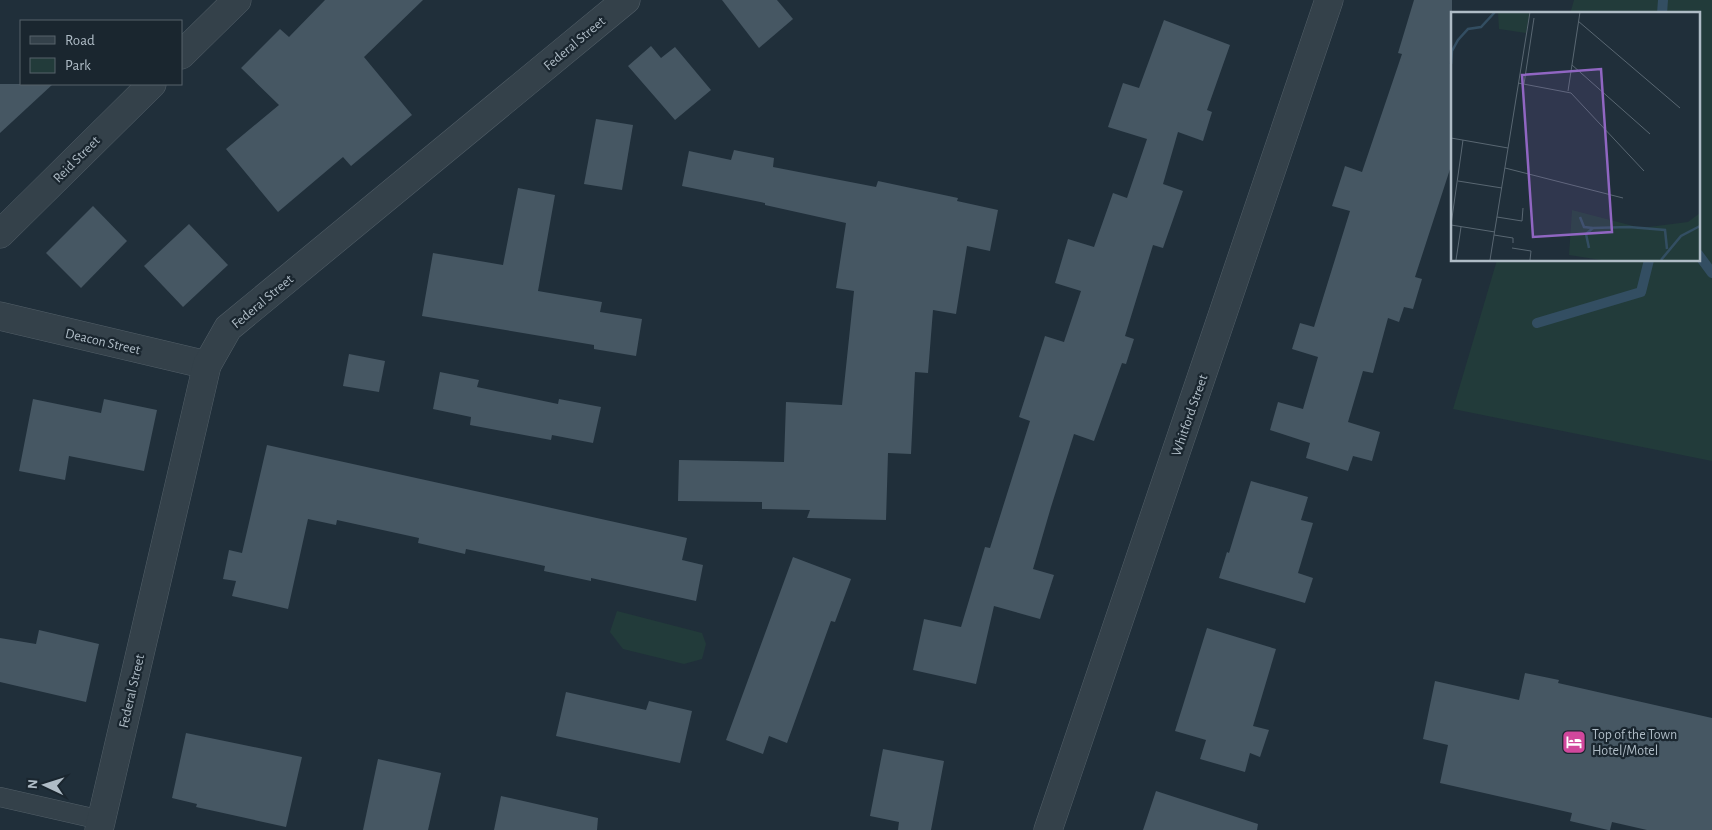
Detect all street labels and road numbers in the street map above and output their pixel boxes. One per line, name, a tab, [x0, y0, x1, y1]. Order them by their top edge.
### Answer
street label: Federal Street	[541, 14, 608, 73]
street label: Reid Street	[51, 133, 103, 186]
street label: Federal Street	[229, 272, 296, 331]
street label: Deacon Street	[64, 327, 142, 358]
street label: Whitford Street	[1169, 372, 1211, 458]
street label: Federal Street	[117, 652, 147, 729]

